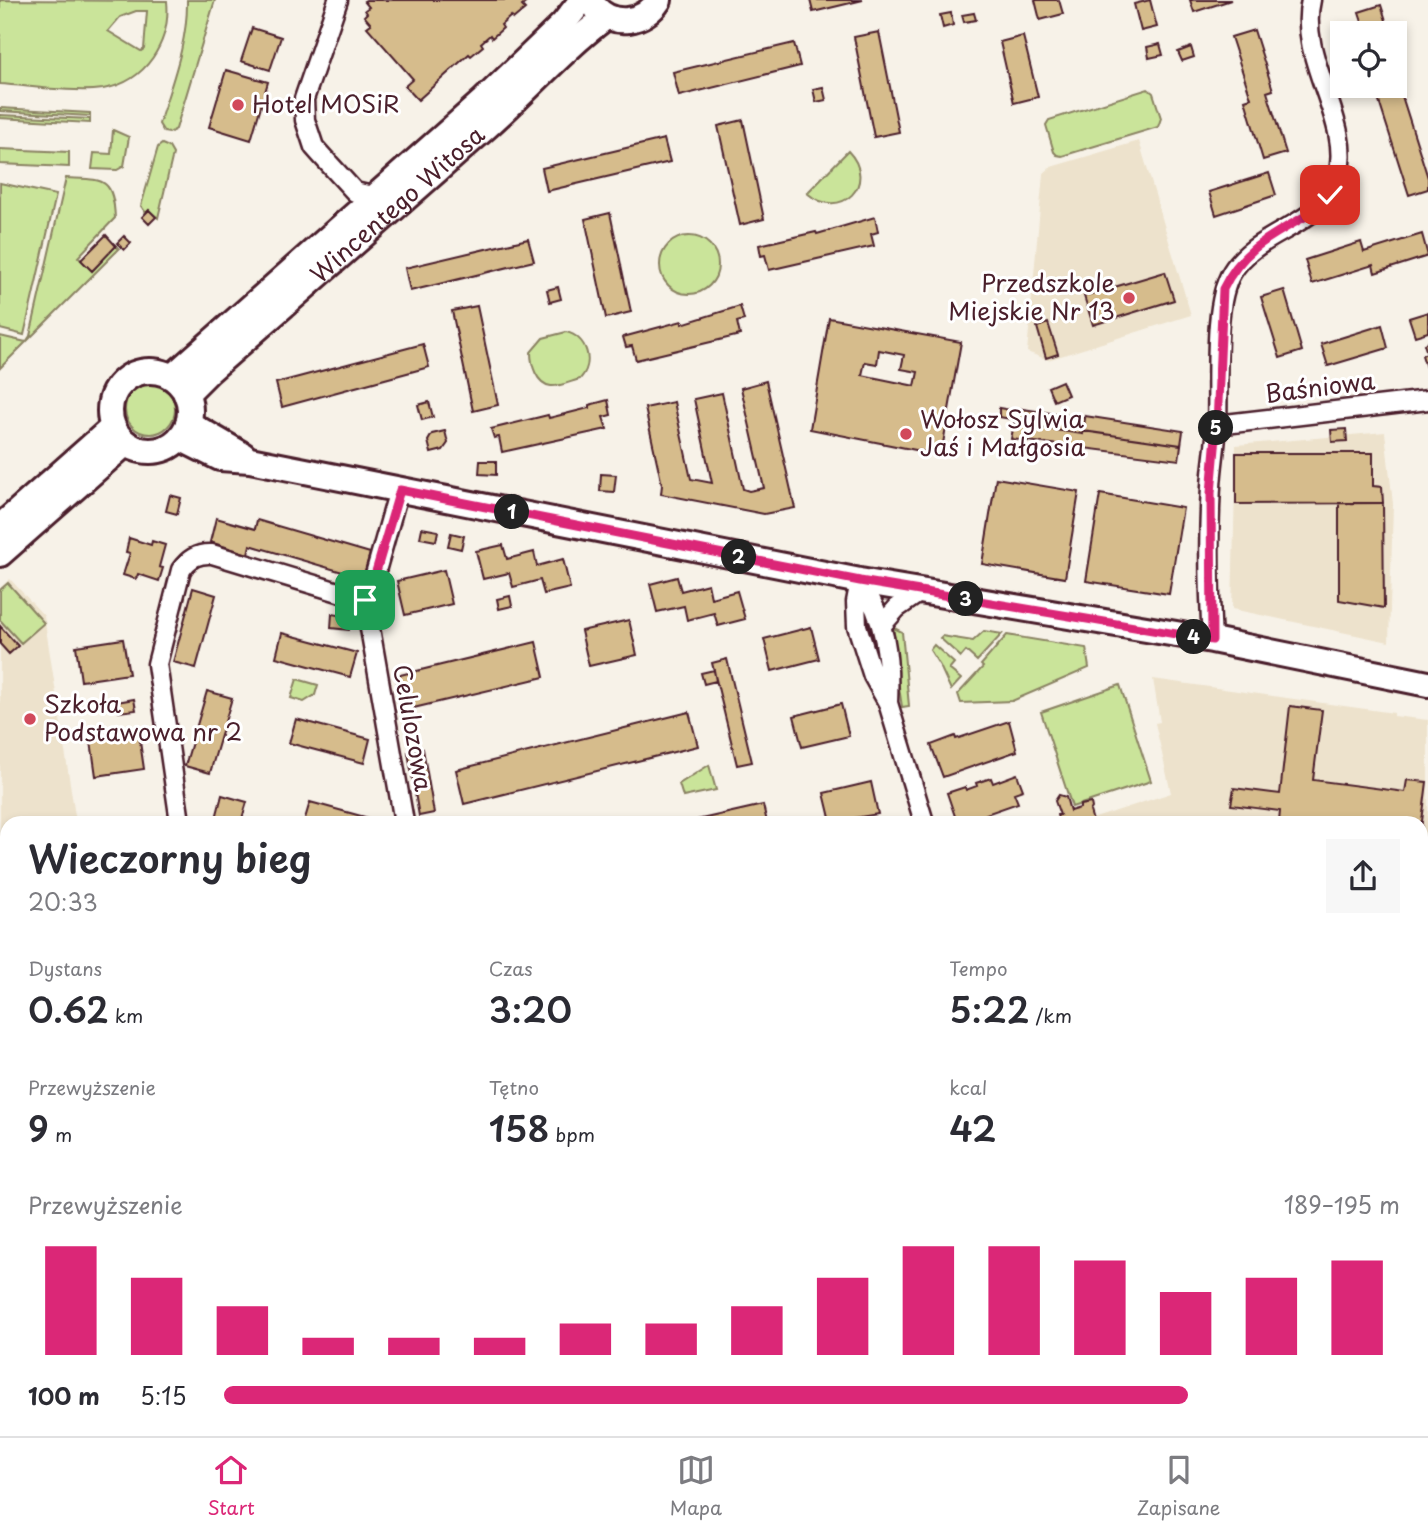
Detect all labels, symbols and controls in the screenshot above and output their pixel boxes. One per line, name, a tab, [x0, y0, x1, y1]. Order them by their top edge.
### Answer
map controls	[1330, 21, 1407, 98]
button: locate	[1330, 21, 1407, 98]
place label: Hotel MOSiR	[252, 85, 400, 121]
marker: Hotel MOSiR	[230, 97, 246, 113]
street label: Wincentego Witosa	[301, 116, 492, 290]
pin	[1300, 165, 1360, 225]
icon: check	[1311, 176, 1349, 214]
place label: Przedszkole Miejskie Nr 13	[948, 264, 1115, 328]
marker: Przedszkole Miejskie Nr 13	[1121, 290, 1137, 306]
street label: Baśniowa	[1263, 361, 1377, 411]
place label: Wołosz Sylwia Jaś i Małgosia	[920, 400, 1085, 464]
pin: 5	[1198, 410, 1234, 446]
text: 5	[1209, 413, 1222, 441]
marker: Wołosz Sylwia Jaś i Małgosia	[898, 426, 914, 442]
pin: 1	[494, 494, 530, 530]
text: 1	[507, 497, 516, 525]
pin: 2	[722, 540, 756, 574]
text: 2	[732, 542, 745, 570]
pin	[335, 570, 395, 630]
icon: arrive	[346, 581, 384, 619]
pin: 3	[948, 582, 984, 616]
text: 3	[959, 584, 972, 612]
pin: 4	[1176, 620, 1212, 654]
text: 4	[1187, 622, 1200, 650]
street label: Celulozowa	[385, 661, 443, 794]
place label: Szkoła Podstawowa nr 2	[44, 685, 242, 749]
marker: Szkoła Podstawowa nr 2	[22, 711, 38, 727]
text: Wieczorny bieg	[28, 829, 311, 886]
button: share	[1326, 839, 1400, 913]
text: 20:33	[28, 884, 98, 919]
text: Dystans	[28, 954, 102, 982]
text: Czas	[489, 954, 533, 982]
text: Tempo	[949, 954, 1007, 982]
text: 0.62	[28, 982, 109, 1035]
text: 3:20	[489, 982, 572, 1035]
text: 5:22	[949, 982, 1029, 1035]
text: km	[109, 1001, 143, 1029]
text: /km	[1029, 1001, 1072, 1029]
text: Przewyższenie	[28, 1073, 156, 1101]
text: Tętno	[489, 1073, 539, 1101]
text: kcal	[949, 1073, 987, 1101]
text: 9	[28, 1101, 49, 1154]
text: 158	[489, 1101, 549, 1154]
text: 42	[949, 1101, 996, 1154]
text: m	[49, 1120, 72, 1148]
text: bpm	[549, 1120, 595, 1148]
text: Przewyższenie	[28, 1187, 183, 1222]
text: 189–195 m	[1284, 1187, 1400, 1222]
text: 100 m	[28, 1378, 100, 1413]
text: 5:15	[140, 1378, 186, 1413]
tab: Start	[207, 1451, 255, 1521]
tab: Mapa	[670, 1451, 722, 1521]
tab: Zapisane	[1137, 1451, 1221, 1521]

